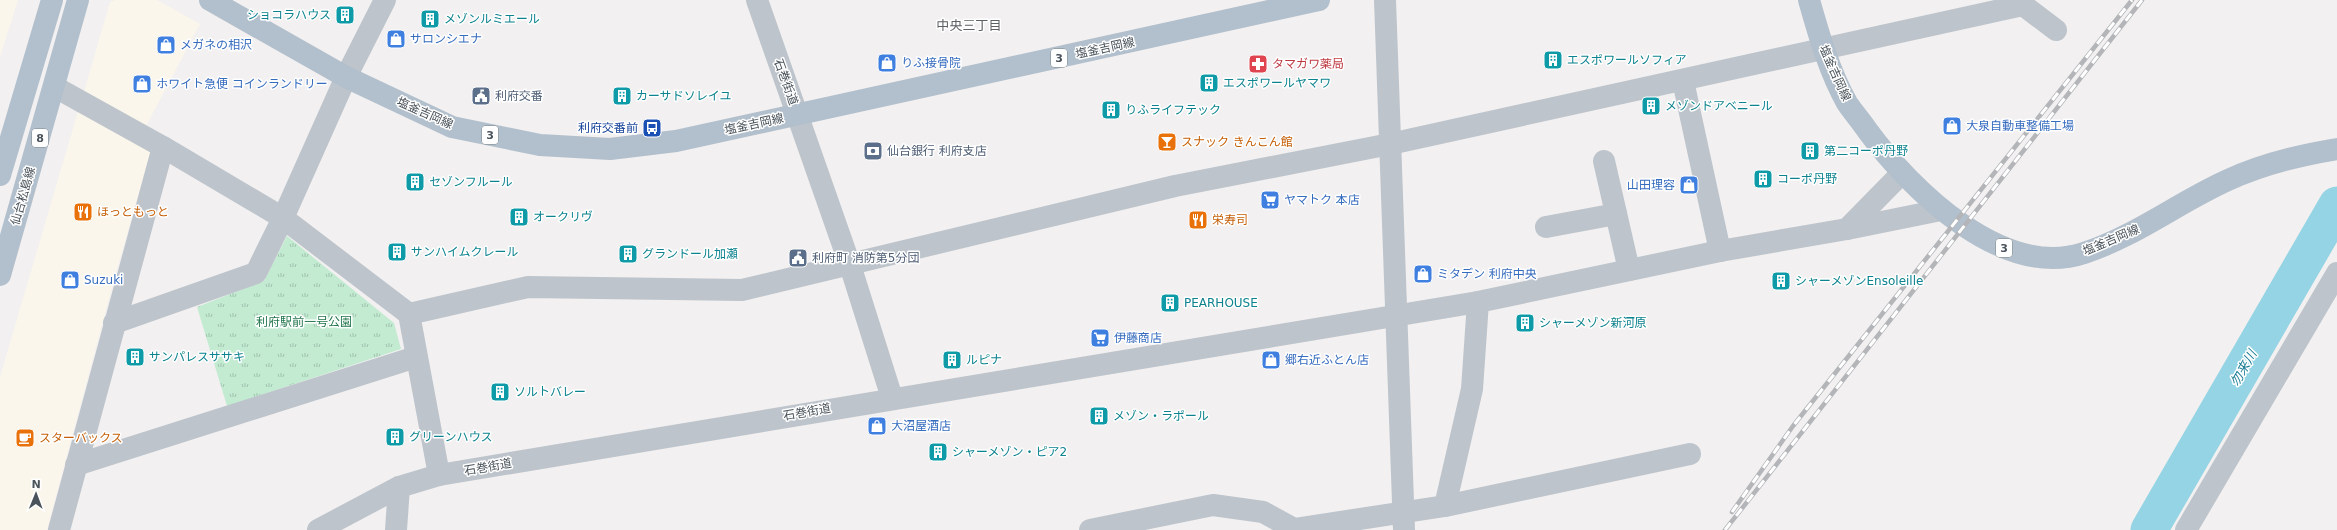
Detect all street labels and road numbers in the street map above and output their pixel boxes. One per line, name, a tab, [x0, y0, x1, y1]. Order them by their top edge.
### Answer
street label: 塩釜吉岡線	[1074, 35, 1136, 61]
street label: 塩釜吉岡線	[1816, 43, 1854, 103]
road number: 3	[1051, 49, 1067, 67]
street label: 石巻街道	[771, 57, 801, 107]
street label: 塩釜吉岡線	[395, 94, 455, 132]
street label: 塩釜吉岡線	[723, 111, 785, 137]
road number: 3	[482, 126, 498, 144]
road number: 8	[32, 129, 48, 147]
street label: 仙台松島線	[8, 165, 38, 227]
street label: 塩釜吉岡線	[2081, 222, 2141, 258]
road number: 3	[1996, 239, 2012, 257]
street label: 石巻街道	[782, 401, 832, 423]
street label: 石巻街道	[463, 456, 513, 478]

